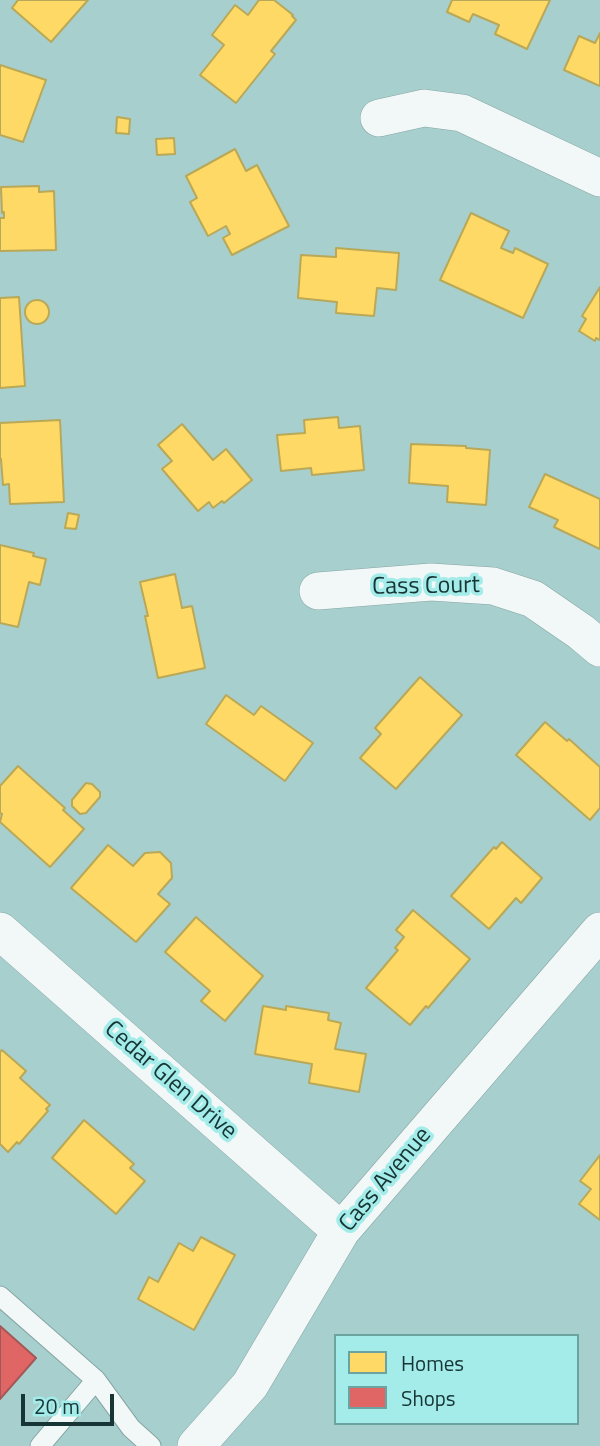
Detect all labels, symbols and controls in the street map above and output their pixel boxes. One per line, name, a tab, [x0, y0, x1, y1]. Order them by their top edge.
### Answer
street label: Cass Court	[372, 572, 480, 602]
street label: Cedar Glen Drive	[98, 1016, 242, 1146]
street label: Cass Avenue	[334, 1122, 438, 1238]
legend	[334, 1334, 579, 1425]
text: Homes	[401, 1347, 464, 1379]
scale bar	[24, 1380, 117, 1424]
text: Shops	[401, 1382, 456, 1414]
text: 20 m	[34, 1390, 80, 1422]

